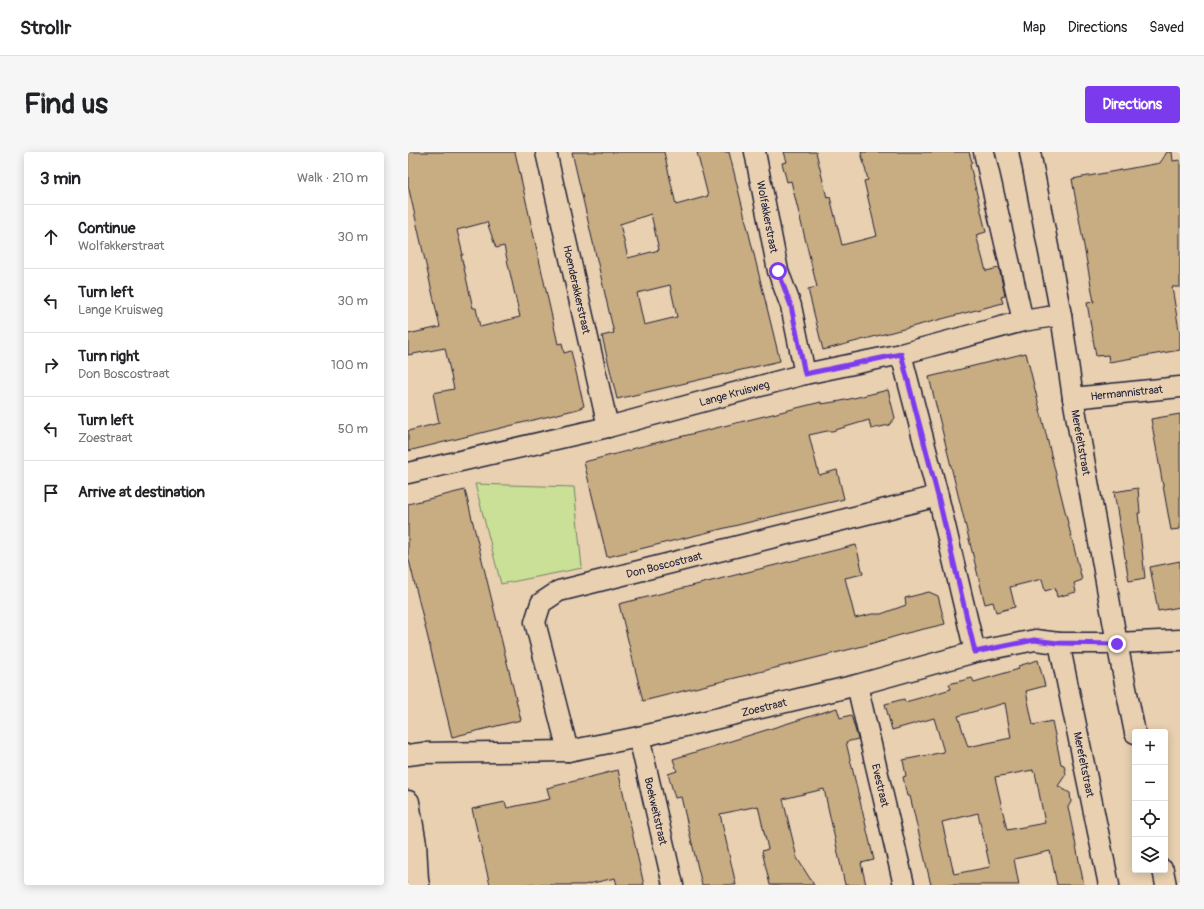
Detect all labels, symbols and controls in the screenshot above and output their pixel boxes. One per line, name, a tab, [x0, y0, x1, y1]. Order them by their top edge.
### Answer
text: Strollr	[20, 16, 71, 40]
text: Map	[1023, 19, 1046, 36]
text: Directions	[1068, 19, 1127, 36]
text: Saved	[1149, 19, 1184, 36]
button: Directions	[1085, 86, 1180, 123]
text: Find us	[24, 87, 108, 122]
text: 3 min	[40, 168, 81, 189]
text: Walk · 210 m	[297, 170, 368, 186]
street label: Wolfakkerstraat	[754, 180, 781, 255]
text: Continue	[78, 219, 136, 238]
icon: ahead	[40, 226, 62, 248]
text: 30 m	[338, 229, 368, 245]
text: Wolfakkerstraat	[78, 238, 165, 254]
street label: Hoenderakkerstraat	[561, 244, 593, 336]
route start	[769, 262, 787, 280]
text: Turn left	[78, 283, 134, 302]
icon: left	[40, 290, 62, 312]
text: 30 m	[338, 293, 368, 309]
text: Lange Kruisweg	[78, 302, 163, 318]
text: Turn right	[78, 347, 139, 366]
icon: right	[40, 354, 62, 376]
text: 100 m	[331, 357, 368, 373]
text: Don Boscostraat	[78, 366, 170, 382]
street label: Lange Kruisweg	[698, 377, 771, 409]
street label: Hermannistraat	[1090, 382, 1164, 403]
street label: Merefeltstraat	[1069, 409, 1093, 477]
text: Turn left	[78, 411, 134, 430]
icon: left	[40, 418, 62, 440]
text: 50 m	[338, 421, 368, 437]
text: Zoestraat	[78, 430, 132, 446]
icon: arrive	[40, 482, 62, 504]
text: Arrive at destination	[78, 483, 205, 502]
street label: Don Boscostraat	[625, 549, 704, 580]
route end	[1108, 635, 1126, 653]
street label: Zoestraat	[740, 695, 788, 719]
map controls	[1132, 729, 1168, 873]
button: +	[1132, 729, 1168, 765]
street label: Merefeltstraat	[1071, 731, 1097, 799]
street label: Evestraat	[869, 762, 892, 809]
button: −	[1132, 765, 1168, 801]
street label: Boekweitstraat	[642, 776, 670, 847]
button: locate	[1132, 801, 1168, 837]
button: layers	[1132, 837, 1168, 873]

